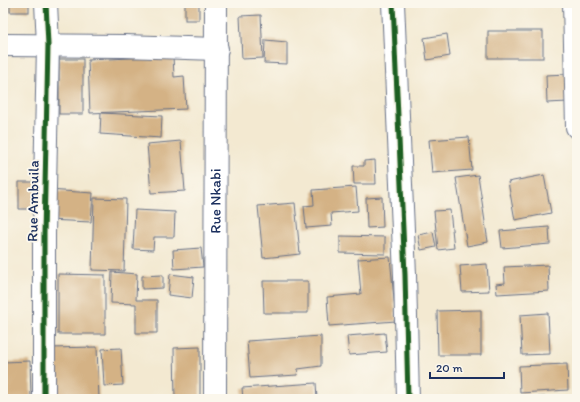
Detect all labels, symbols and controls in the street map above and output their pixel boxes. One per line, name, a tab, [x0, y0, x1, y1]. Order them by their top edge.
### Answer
street label: Rue Ambuila	[23, 159, 43, 242]
street label: Rue Nkabi	[206, 168, 225, 234]
scale bar	[430, 354, 504, 380]
text: 20 m	[436, 361, 463, 375]

